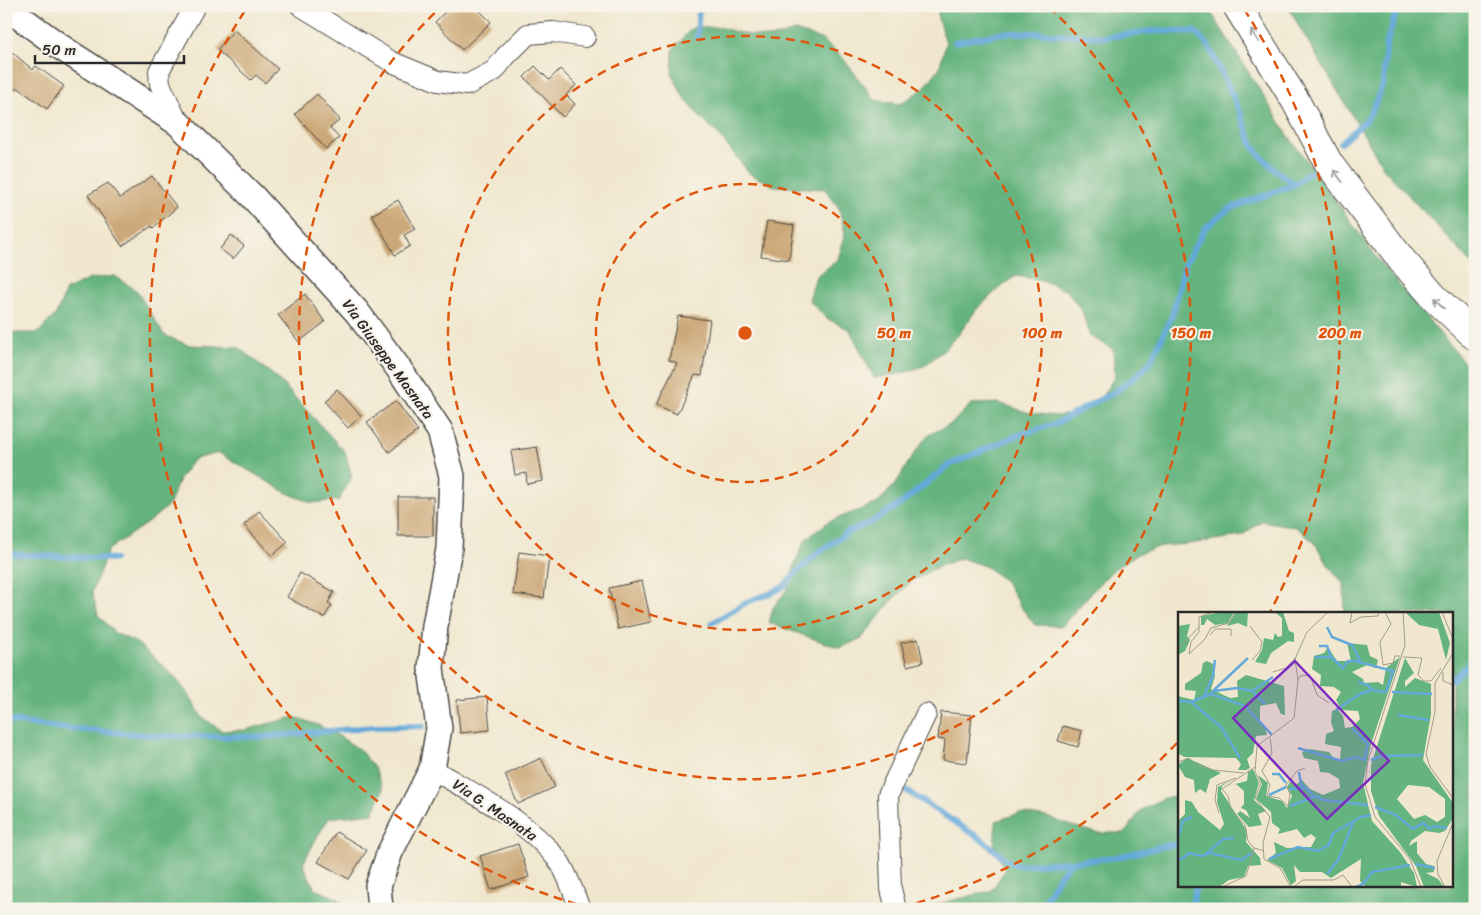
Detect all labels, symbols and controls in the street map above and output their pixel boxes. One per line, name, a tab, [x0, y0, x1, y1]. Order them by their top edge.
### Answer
one-way arrow	[1250, 30, 1260, 44]
scale bar	[35, 32, 184, 64]
text: 50 m	[42, 37, 77, 63]
one-way arrow	[1333, 169, 1343, 183]
street label: Via Giuseppe Masnata	[335, 293, 441, 425]
one-way arrow	[1433, 297, 1446, 309]
text: 50 m	[877, 320, 912, 346]
text: 100 m	[1022, 320, 1063, 346]
text: 150 m	[1171, 320, 1212, 346]
text: 200 m	[1317, 320, 1362, 346]
centre of rings	[736, 324, 754, 342]
inset map	[1178, 612, 1454, 888]
street label: Via G. Masnata	[447, 772, 543, 848]

